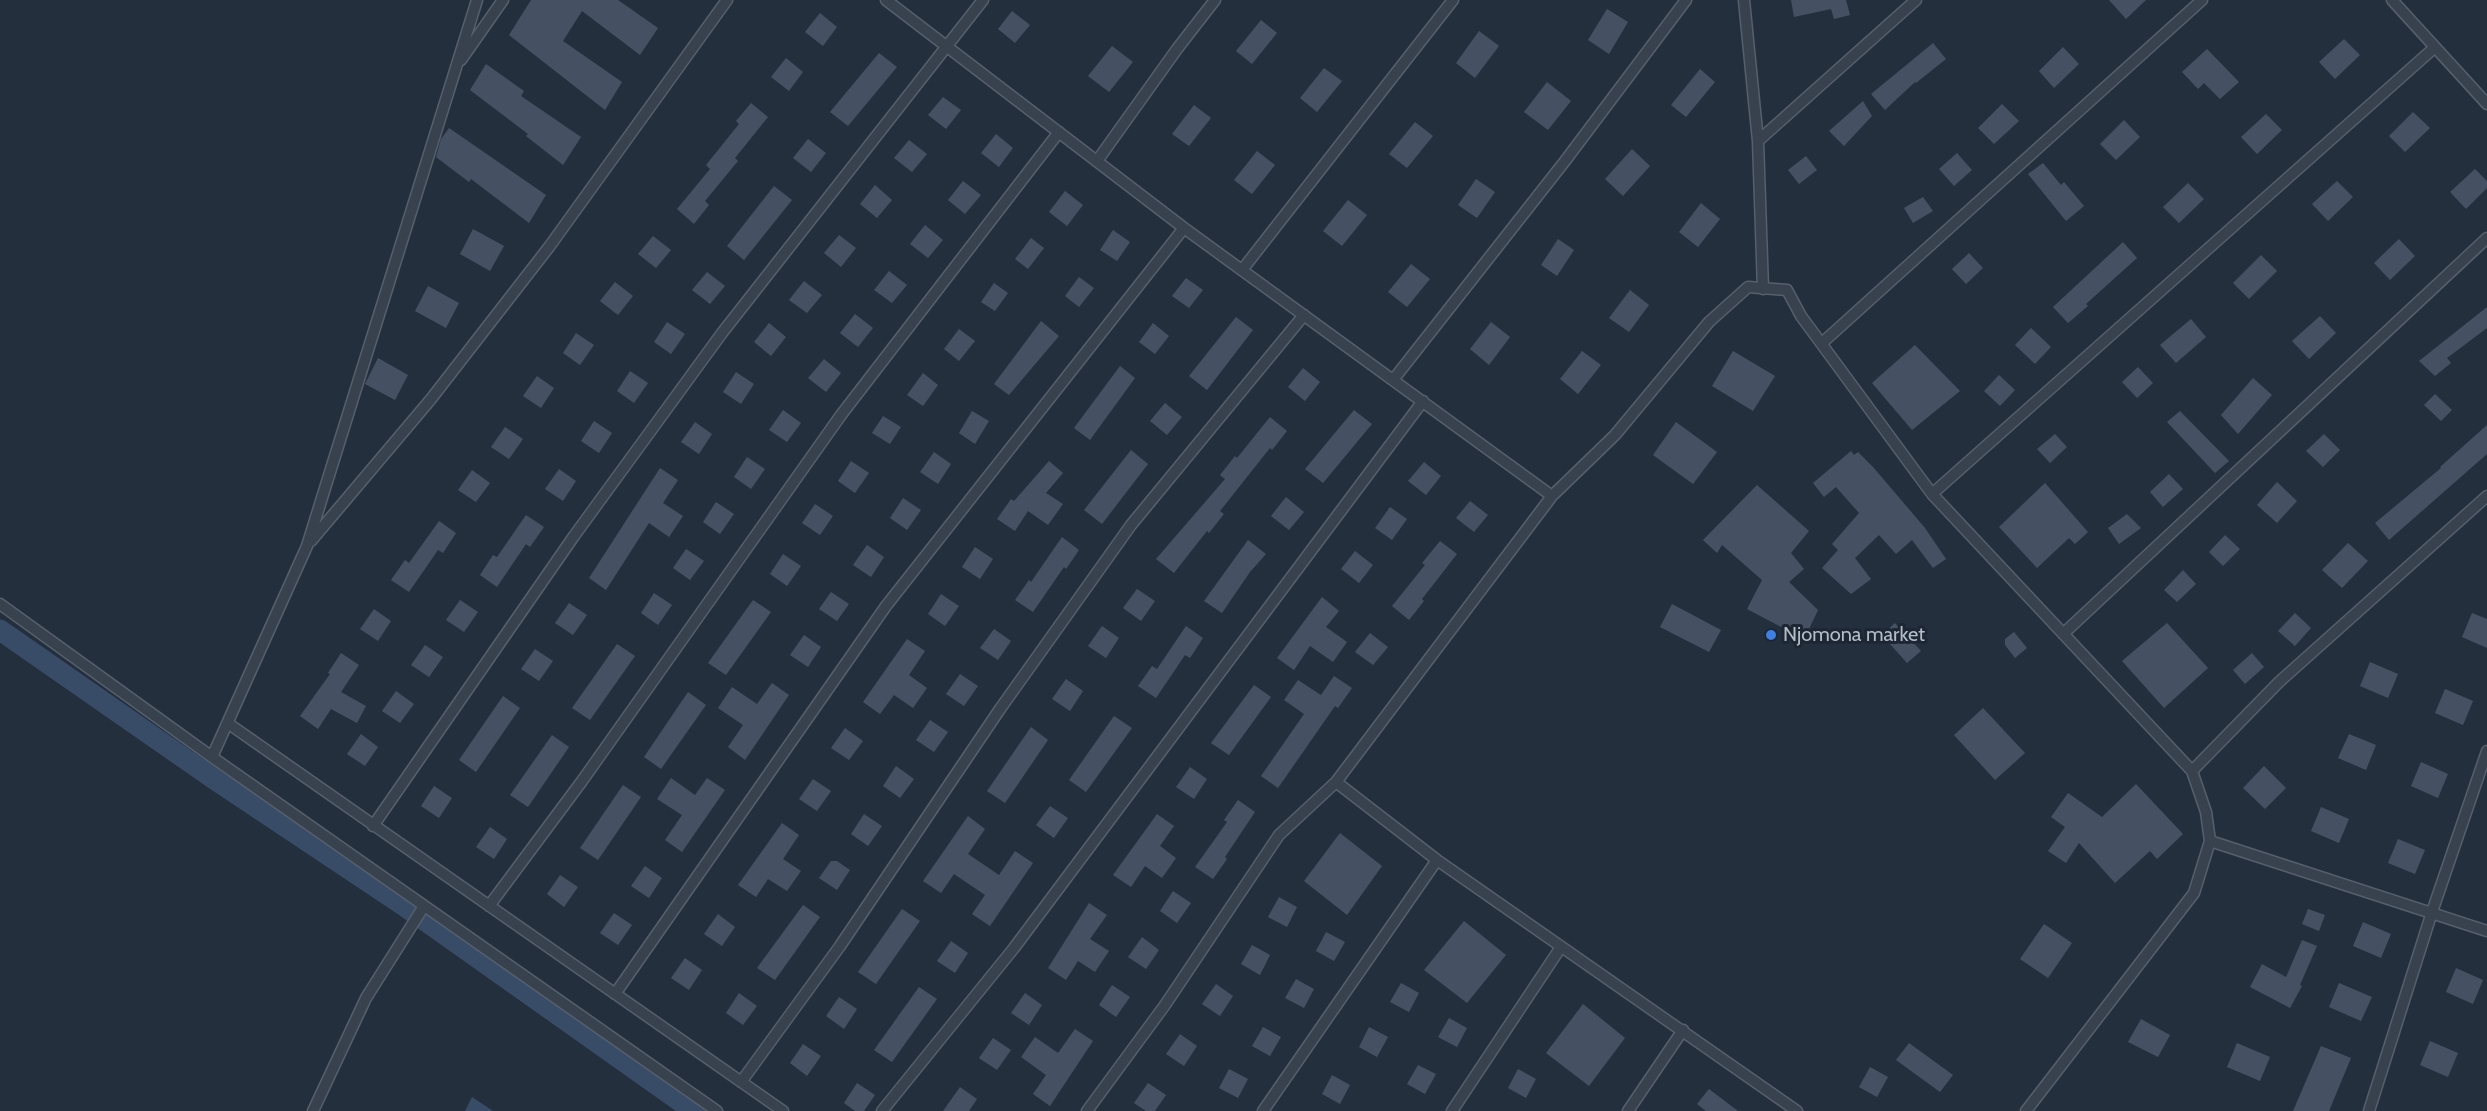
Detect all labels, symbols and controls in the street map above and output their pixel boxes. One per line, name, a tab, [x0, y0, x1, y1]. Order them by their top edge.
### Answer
place label: Njomona market	[1783, 623, 1925, 647]
marker: Njomona market	[1764, 628, 1778, 642]

